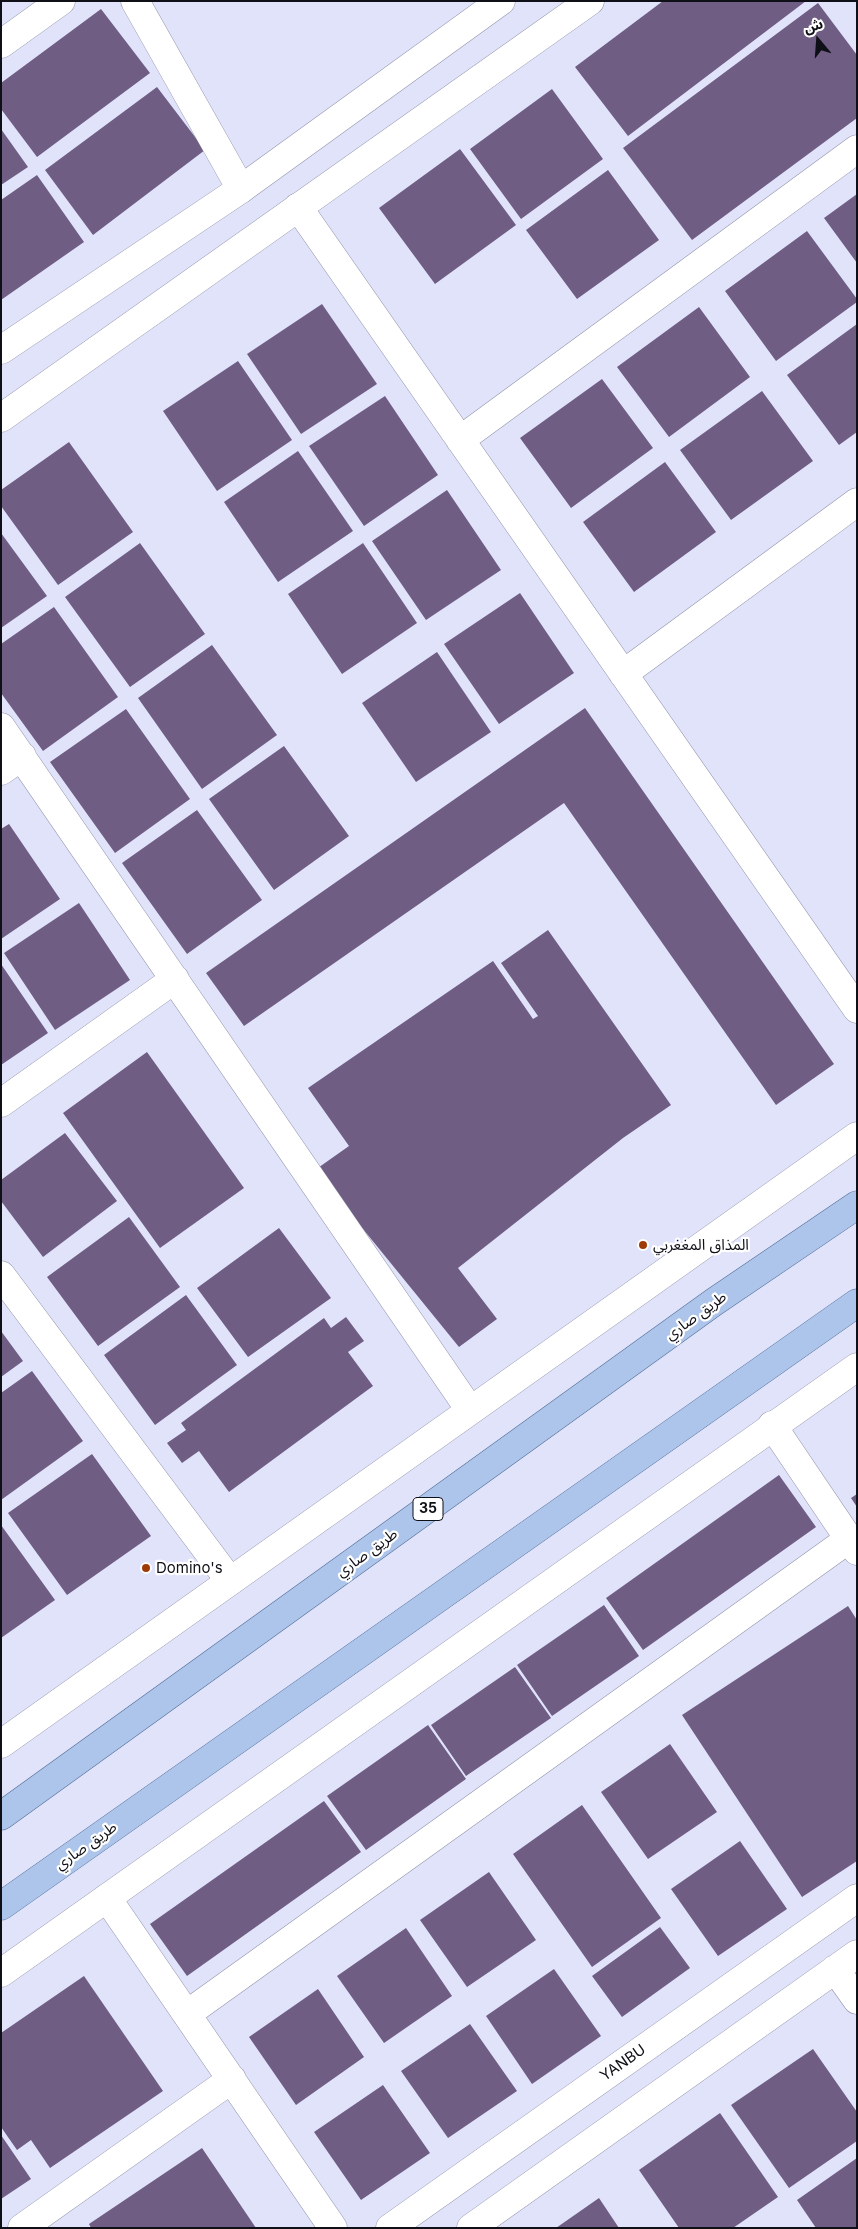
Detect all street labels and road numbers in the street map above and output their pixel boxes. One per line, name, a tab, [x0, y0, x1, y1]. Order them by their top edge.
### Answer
street label: طريق صاري	[662, 1288, 730, 1344]
road number: 35	[413, 1498, 443, 1520]
street label: طريق صاري	[333, 1525, 401, 1581]
street label: طريق صاري	[52, 1818, 120, 1874]
street label: YANBU	[597, 2041, 649, 2085]

